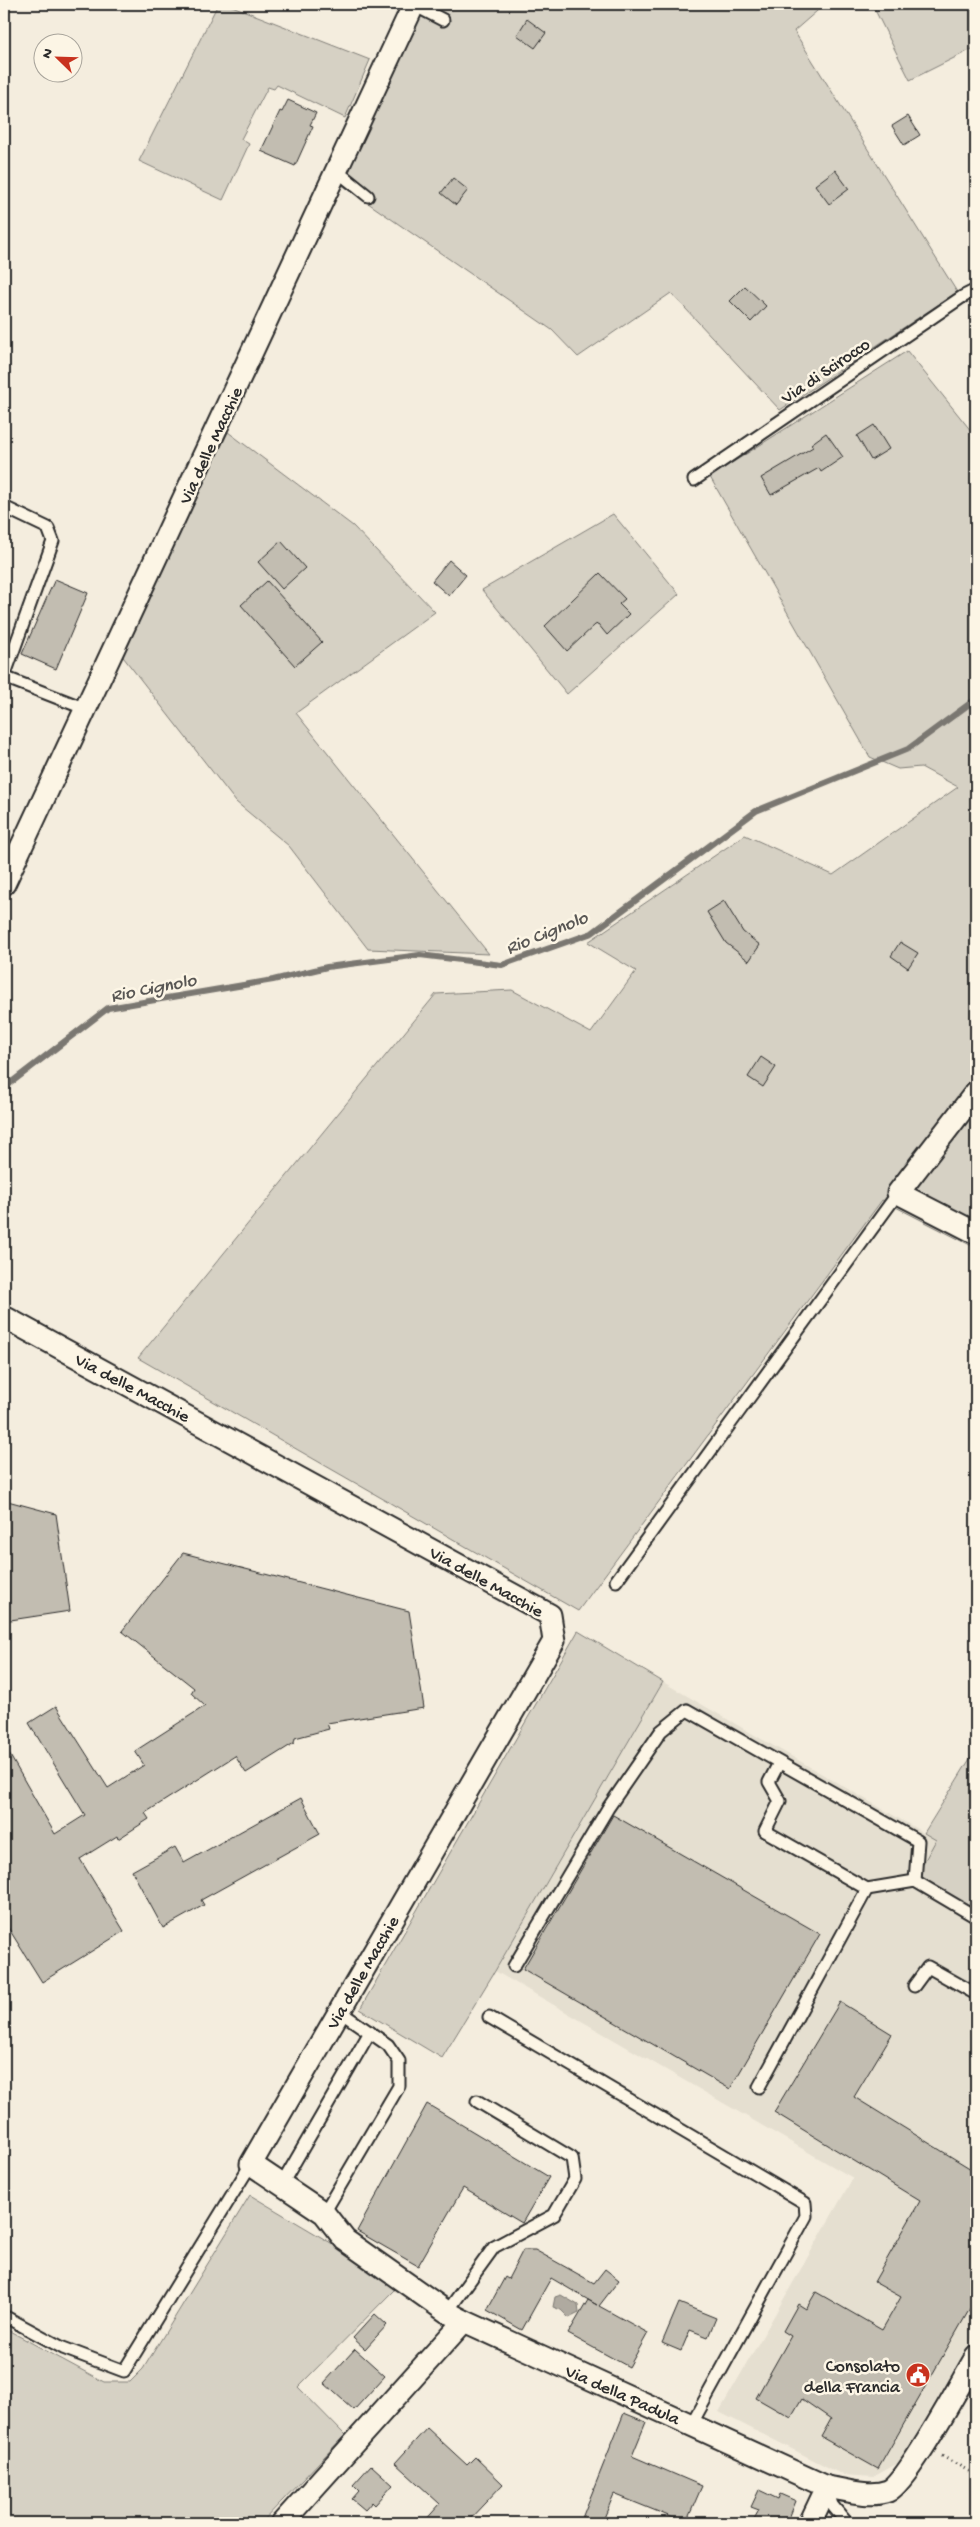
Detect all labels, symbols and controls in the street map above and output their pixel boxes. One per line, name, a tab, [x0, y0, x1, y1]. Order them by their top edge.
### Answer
north arrow	[32, 32, 82, 82]
text: N	[39, 46, 58, 61]
street label: Via di Scirocco	[777, 335, 875, 410]
street label: Via delle Macchie	[175, 383, 249, 509]
water label: Rio Cignolo	[503, 907, 593, 961]
water label: Rio Cignolo	[109, 970, 199, 1009]
street label: Via delle Macchie	[70, 1350, 193, 1429]
street label: Via delle Macchie	[424, 1543, 547, 1624]
street label: Via delle Macchie	[323, 1912, 405, 2034]
place label: Consolato della Francia	[804, 2357, 901, 2399]
street label: Via della Padula	[561, 2361, 683, 2431]
public building icon: Consolato della Francia	[905, 2362, 931, 2388]

